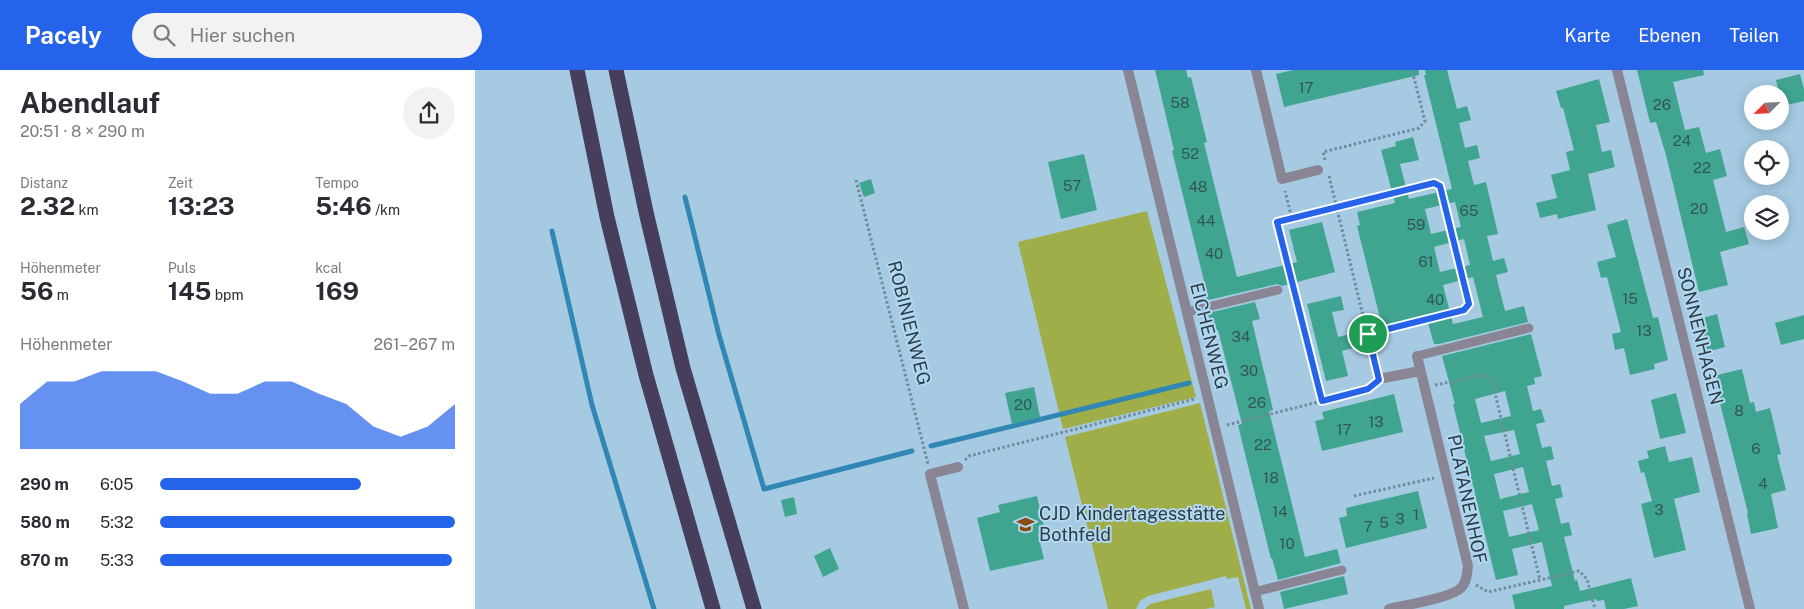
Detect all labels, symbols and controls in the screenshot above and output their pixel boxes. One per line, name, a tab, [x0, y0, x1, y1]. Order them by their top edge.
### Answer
search box	[132, 13, 482, 58]
text: Pacely	[25, 21, 102, 49]
icon: search	[150, 21, 178, 49]
text: Hier suchen	[190, 24, 295, 46]
text: Karte	[1565, 25, 1610, 46]
text: Ebenen	[1638, 25, 1701, 46]
text: Teilen	[1729, 25, 1779, 46]
house number: 17	[1298, 79, 1314, 96]
north arrow	[1744, 85, 1789, 130]
map controls	[1744, 85, 1789, 240]
text: Abendlauf	[20, 86, 160, 119]
button: share	[403, 87, 455, 139]
house number: 58	[1170, 94, 1190, 111]
house number: 26	[1653, 96, 1671, 113]
text: 20:51 · 8 × 290 m	[20, 122, 145, 141]
house number: 24	[1673, 132, 1691, 149]
button: locate	[1744, 140, 1789, 185]
house number: 52	[1181, 145, 1199, 162]
house number: 22	[1693, 159, 1711, 176]
text: Distanz	[20, 175, 68, 191]
text: Zeit	[168, 175, 193, 191]
text: Tempo	[315, 175, 359, 191]
house number: 57	[1063, 177, 1081, 194]
house number: 48	[1188, 178, 1208, 195]
text: 2.32	[20, 191, 75, 221]
text: 13:23	[168, 191, 235, 221]
text: 5:46	[315, 191, 372, 221]
button: layers	[1744, 195, 1789, 240]
house number: 20	[1690, 200, 1708, 217]
text: km	[75, 202, 99, 218]
text: /km	[372, 202, 400, 218]
house number: 65	[1460, 202, 1478, 219]
house number: 44	[1197, 212, 1215, 229]
house number: 59	[1407, 216, 1425, 233]
house number: 40	[1205, 245, 1223, 262]
house number: 61	[1418, 253, 1434, 270]
street label: ROBINIENWEG	[884, 258, 935, 387]
text: Höhenmeter	[20, 260, 101, 276]
text: Puls	[168, 260, 196, 276]
text: kcal	[315, 260, 342, 276]
street label: SONNENHAGEN	[1673, 265, 1728, 407]
text: 56	[20, 276, 53, 306]
text: 145	[168, 276, 211, 306]
text: 169	[315, 276, 359, 306]
street label: EICHENWEG	[1186, 280, 1233, 391]
text: m	[53, 287, 69, 303]
text: bpm	[211, 287, 244, 303]
house number: 15	[1622, 290, 1638, 307]
house number: 40	[1426, 291, 1444, 308]
pin	[1347, 313, 1389, 355]
icon: arrive	[1354, 320, 1382, 348]
house number: 13	[1636, 322, 1652, 339]
house number: 34	[1232, 328, 1250, 345]
text: Höhenmeter	[20, 335, 113, 354]
text: 261–267 m	[374, 335, 455, 354]
house number: 30	[1240, 362, 1258, 379]
house number: 26	[1248, 394, 1266, 411]
house number: 20	[1014, 396, 1032, 413]
house number: 8	[1734, 402, 1744, 419]
house number: 13	[1368, 413, 1384, 430]
house number: 17	[1336, 421, 1352, 438]
street label: PLATANENHOF	[1444, 432, 1491, 565]
house number: 22	[1254, 436, 1272, 453]
house number: 6	[1751, 440, 1761, 457]
house number: 18	[1263, 469, 1279, 486]
text: 290 m	[20, 475, 69, 494]
text: 6:05	[100, 475, 134, 494]
house number: 4	[1758, 475, 1768, 492]
house number: 3	[1654, 501, 1664, 518]
place label: CJD Kindertagesstätte Bothfeld	[1039, 503, 1226, 545]
house number: 14	[1272, 503, 1288, 520]
house number: 1	[1413, 506, 1419, 523]
house number: 3	[1395, 510, 1405, 527]
text: 580 m	[20, 513, 70, 532]
text: 5:32	[100, 513, 133, 532]
school or university icon: CJD Kindertagesstätte Bothfeld	[1015, 514, 1035, 534]
house number: 5	[1379, 514, 1389, 531]
house number: 7	[1363, 518, 1373, 535]
house number: 10	[1279, 535, 1295, 552]
text: 870 m	[20, 551, 69, 570]
text: 5:33	[100, 551, 134, 570]

